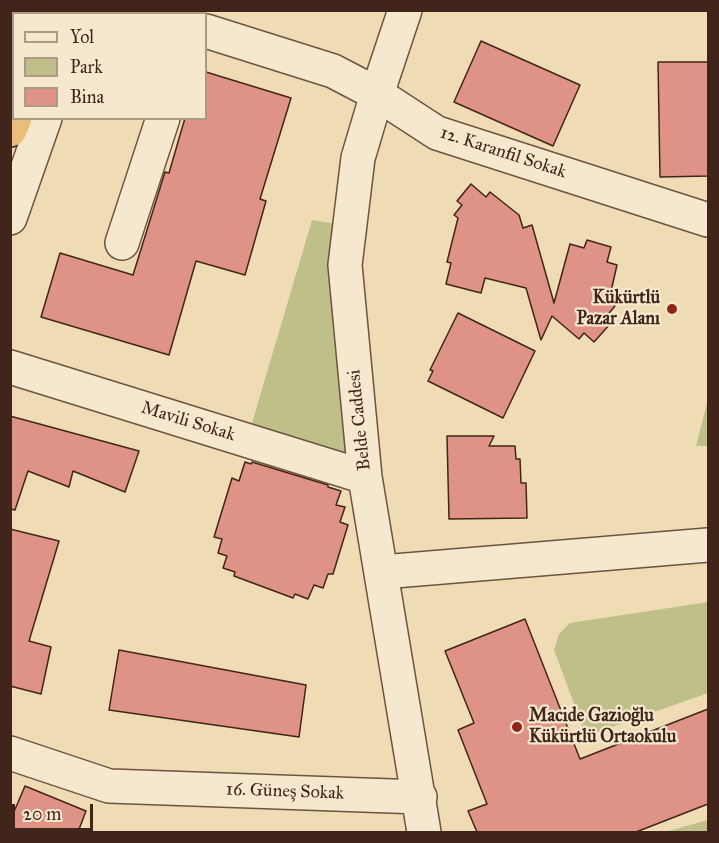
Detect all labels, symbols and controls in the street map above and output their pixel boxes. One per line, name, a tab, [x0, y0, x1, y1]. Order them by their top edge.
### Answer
legend	[12, 12, 207, 120]
text: Yol	[70, 26, 94, 48]
text: Park	[70, 56, 103, 78]
text: Bina	[70, 86, 104, 108]
street label: 12. Karanfil Sokak	[437, 122, 569, 184]
place label: Kükürtlü Pazar Alanı	[577, 288, 660, 330]
marker: Kükürtlü Pazar Alanı	[665, 302, 679, 316]
street label: Belde Caddesi	[344, 368, 376, 472]
street label: Mavili Sokak	[138, 397, 238, 447]
place label: Macide Gazioğlu Kükürtlü Ortaokulu	[529, 706, 676, 748]
marker: Macide Gazioğlu Kükürtlü Ortaokulu	[510, 720, 524, 734]
street label: 16. Güneş Sokak	[226, 779, 344, 805]
scale bar	[15, 792, 96, 830]
text: 20 m	[23, 803, 61, 825]

